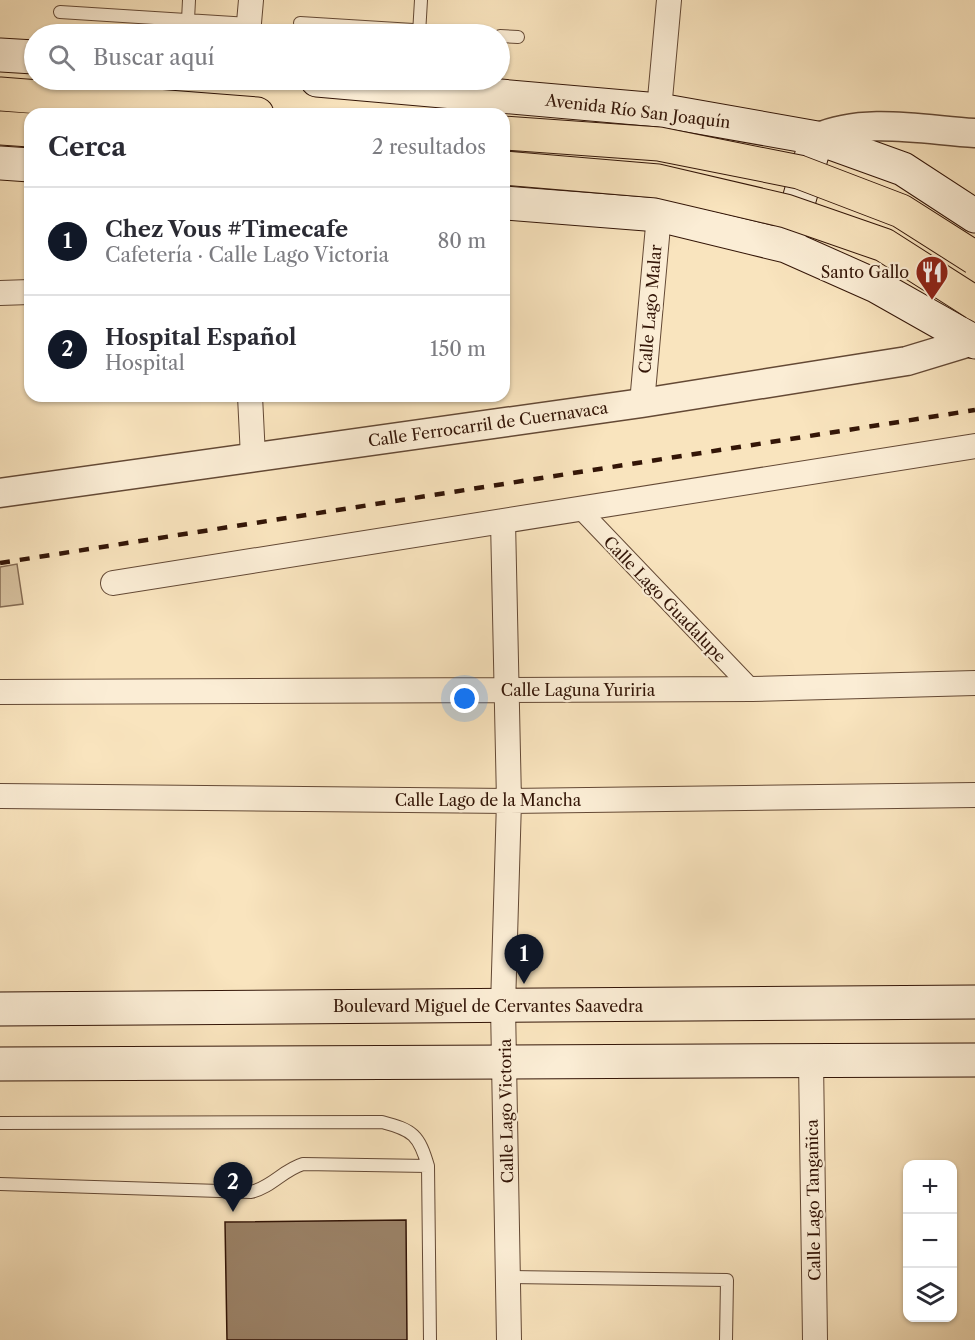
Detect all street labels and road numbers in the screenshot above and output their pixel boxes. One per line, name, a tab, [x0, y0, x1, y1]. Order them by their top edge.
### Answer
street label: Avenida Río San Joaquín	[543, 90, 732, 132]
street label: Calle Lago Malar	[634, 243, 666, 374]
street label: Calle Ferrocarril de Cuernavaca	[367, 397, 610, 451]
street label: Calle Lago Guadalupe	[600, 532, 730, 666]
street label: Calle Laguna Yuriria	[501, 680, 656, 700]
street label: Calle Lago de la Mancha	[395, 790, 582, 810]
street label: Boulevard Miguel de Cervantes Saavedra	[333, 996, 644, 1016]
street label: Calle Lago Victoria	[495, 1038, 517, 1183]
street label: Calle Lago Tangañica	[802, 1118, 824, 1281]

